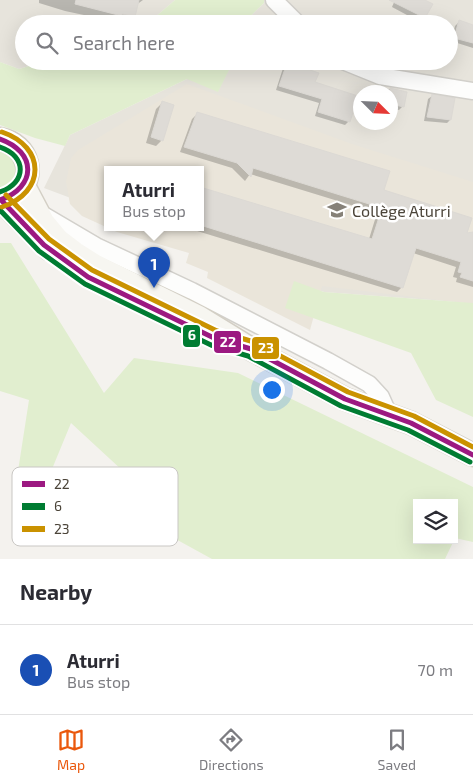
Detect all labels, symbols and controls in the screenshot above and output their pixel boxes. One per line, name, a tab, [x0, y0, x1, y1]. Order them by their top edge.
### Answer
search box	[15, 15, 458, 70]
icon: search	[33, 29, 61, 57]
text: Search here	[73, 31, 175, 54]
north arrow	[353, 85, 398, 130]
popup	[104, 166, 204, 231]
text: Aturri	[122, 178, 175, 201]
school or university icon: Collège Aturri	[326, 199, 348, 221]
text: Bus stop	[122, 201, 186, 220]
place label: Collège Aturri	[352, 201, 451, 220]
pin: 1	[138, 247, 170, 288]
line badge: 6	[182, 324, 201, 348]
text: 6	[188, 326, 196, 343]
line badge: 22	[213, 330, 242, 354]
text: 22	[220, 333, 236, 350]
line badge: 23	[251, 336, 280, 360]
text: 23	[258, 339, 274, 356]
your location	[259, 377, 285, 403]
legend	[12, 467, 178, 546]
text: 22	[54, 475, 70, 492]
text: 6	[54, 497, 62, 514]
map controls	[413, 499, 458, 544]
button: layers	[413, 499, 458, 544]
text: 23	[54, 520, 70, 537]
text: Nearby	[20, 579, 92, 604]
text: Aturri	[67, 649, 120, 672]
text: 1	[33, 660, 39, 679]
text: 70 m	[418, 660, 453, 679]
text: Bus stop	[67, 672, 130, 691]
tab: Map	[57, 726, 85, 773]
tab: Directions	[199, 726, 264, 773]
tab: Saved	[378, 726, 416, 773]

